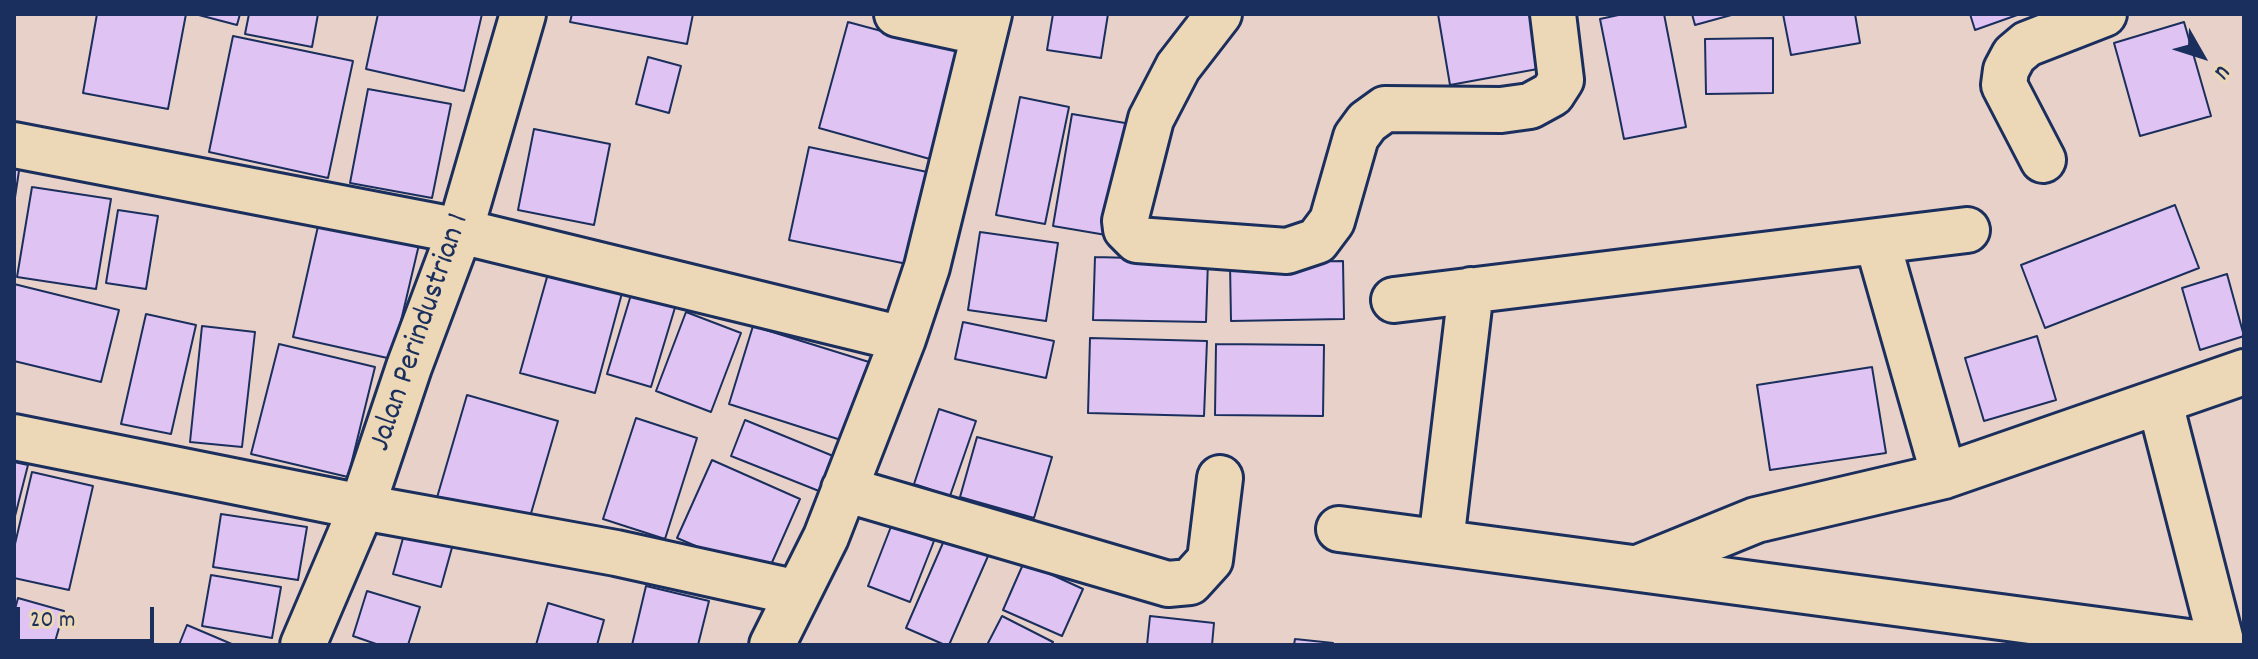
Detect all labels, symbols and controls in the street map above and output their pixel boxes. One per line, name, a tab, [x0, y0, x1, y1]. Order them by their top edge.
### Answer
north arrow	[2162, 16, 2242, 96]
text: U	[2206, 58, 2236, 85]
street label: Jalan Perindustrian 1	[363, 209, 481, 457]
scale bar	[20, 591, 158, 641]
text: 20 m	[30, 604, 76, 638]

